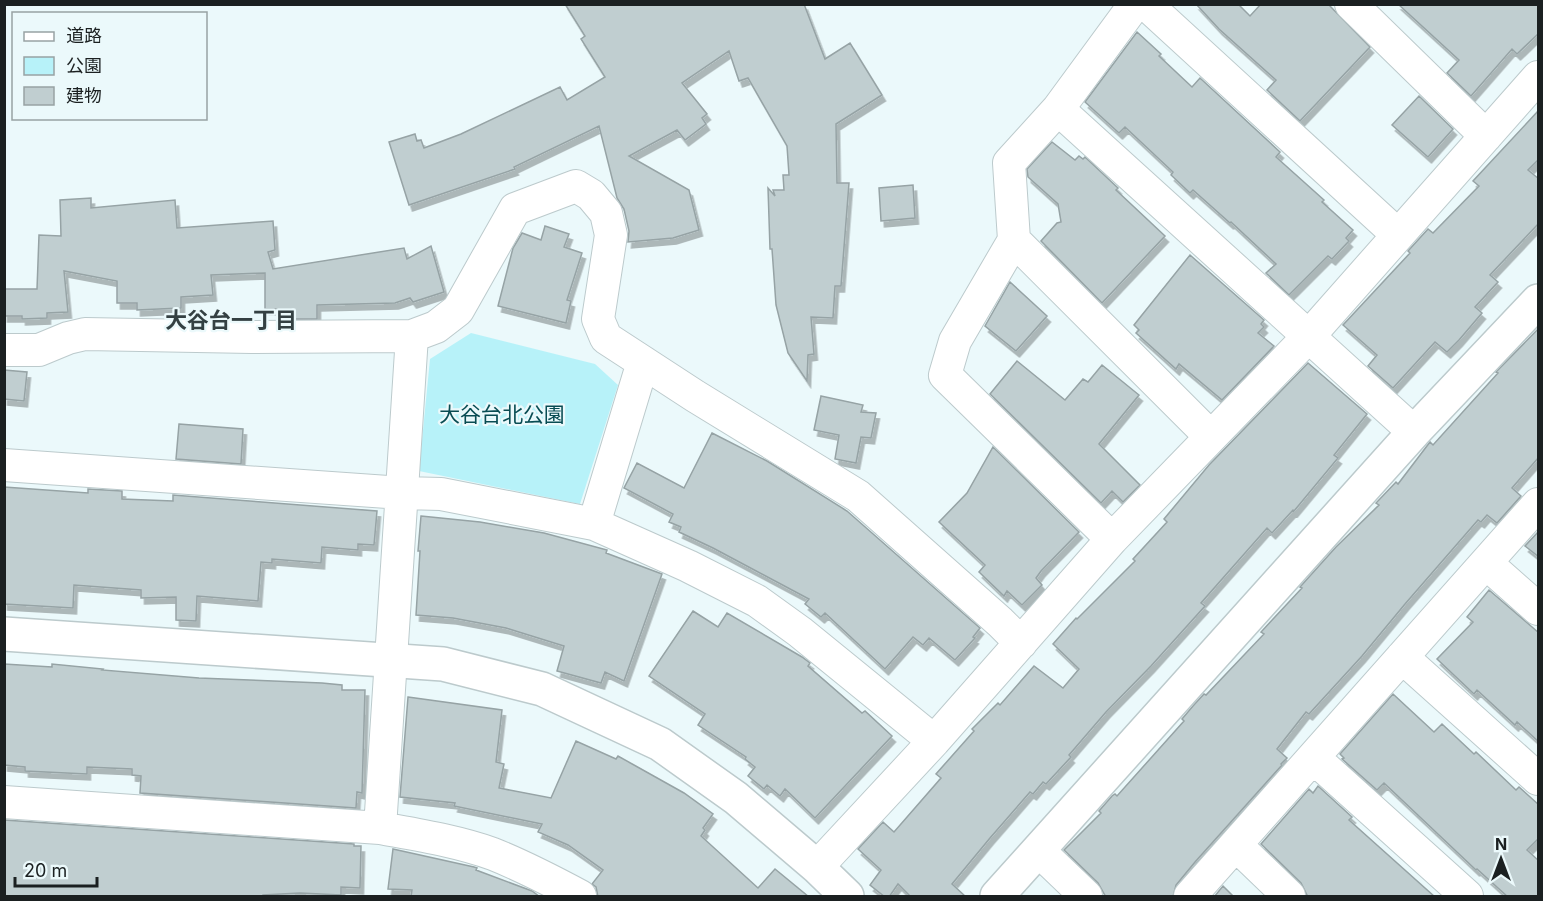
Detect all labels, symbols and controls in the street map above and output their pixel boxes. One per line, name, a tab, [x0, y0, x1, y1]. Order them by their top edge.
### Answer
legend	[12, 12, 207, 120]
text: 道路	[66, 25, 102, 46]
text: 公園	[66, 55, 102, 76]
text: 建物	[66, 85, 102, 106]
district label: 大谷台一丁目	[165, 307, 297, 333]
park label: 大谷台北公園	[439, 402, 565, 427]
north arrow	[1471, 829, 1531, 889]
text: N	[1495, 834, 1507, 854]
scale bar	[15, 850, 98, 888]
text: 20 m	[24, 860, 67, 881]

